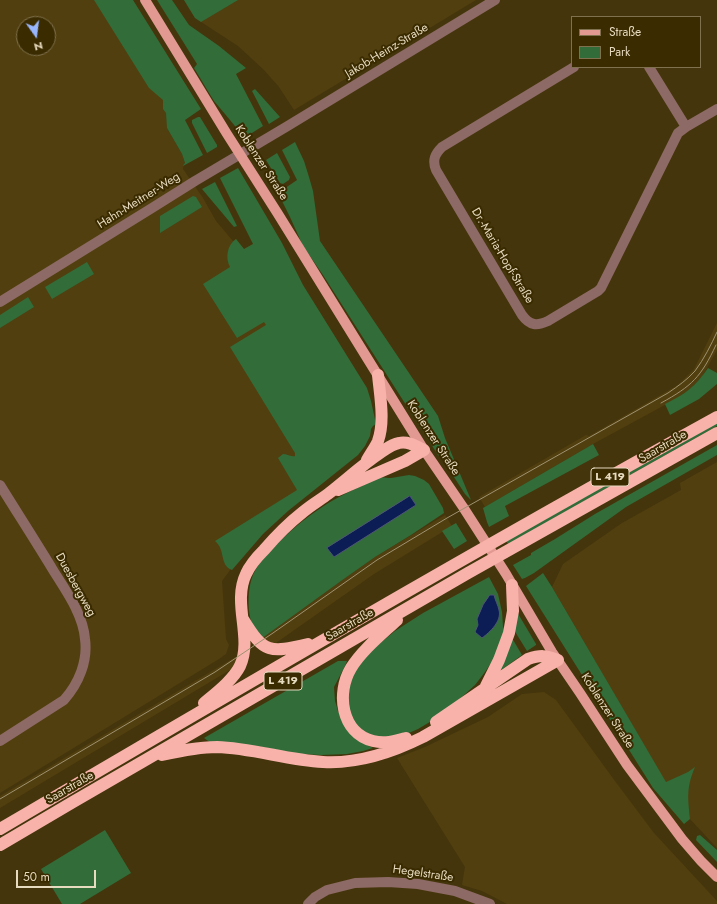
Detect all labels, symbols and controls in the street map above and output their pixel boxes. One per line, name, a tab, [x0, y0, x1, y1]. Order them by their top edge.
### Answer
north arrow	[16, 16, 56, 56]
legend	[571, 16, 701, 68]
street label: Jakob-Heinz-Straße	[343, 21, 431, 81]
text: Straße	[609, 23, 641, 41]
text: N	[32, 38, 45, 55]
text: Park	[609, 43, 630, 61]
street label: Koblenzer Straße	[231, 123, 291, 203]
street label: Hahn-Meitner-Weg	[95, 170, 183, 232]
street label: Dr.-Maria-Hopf-Straße	[468, 206, 536, 306]
street label: Koblenzer Straße	[403, 398, 463, 478]
street label: Saarstraße	[637, 428, 689, 466]
road number: L 419	[591, 468, 629, 486]
street label: Duesbergweg	[52, 551, 98, 619]
street label: Saarstraße	[324, 606, 376, 644]
street label: Koblenzer Straße	[577, 671, 637, 751]
road number: L 419	[264, 672, 302, 690]
street label: Saarstraße	[44, 769, 96, 807]
scale bar	[18, 862, 98, 888]
street label: Hegelstraße	[392, 863, 454, 885]
text: 50 m	[23, 868, 50, 886]

